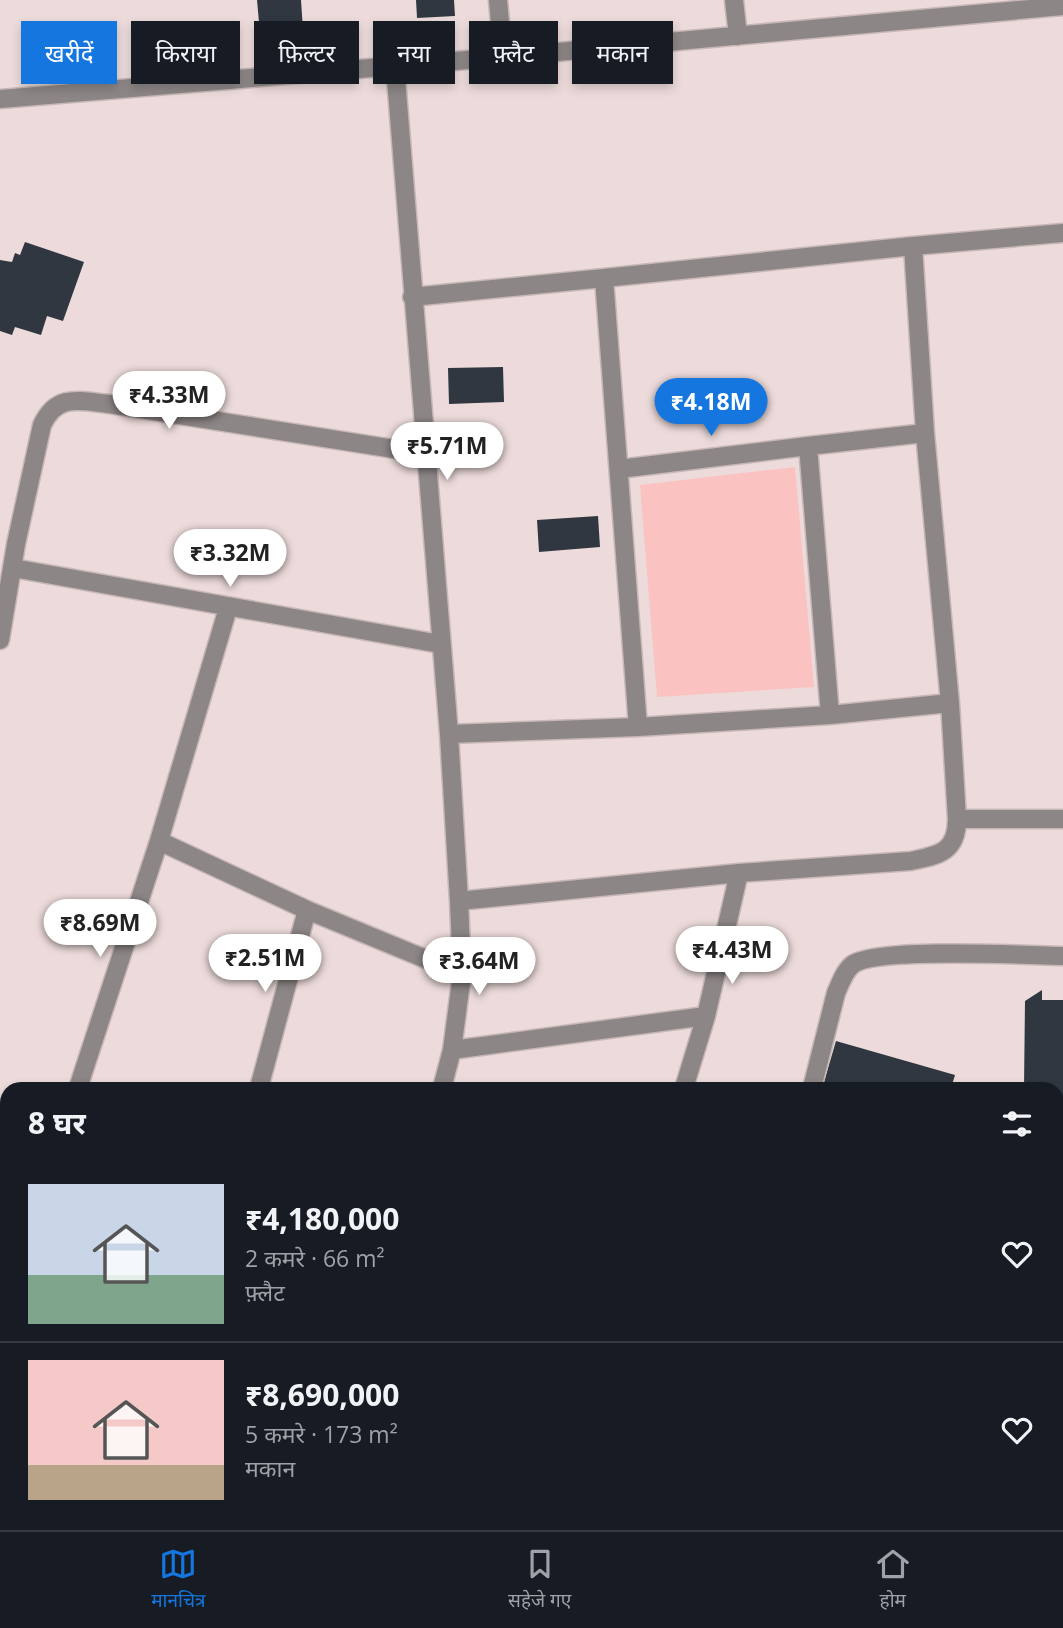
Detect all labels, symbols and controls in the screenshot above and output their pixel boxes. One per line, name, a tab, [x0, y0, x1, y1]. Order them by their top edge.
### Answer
chip: खरीदें	[21, 21, 117, 84]
chip: किराया	[131, 21, 240, 84]
chip: फ़िल्टर	[254, 21, 359, 84]
chip: नया	[373, 21, 455, 84]
chip: फ़्लैट	[469, 21, 558, 84]
chip: मकान	[572, 21, 673, 84]
pin: ₹4.33M	[112, 372, 226, 431]
text: ₹4.33M	[129, 378, 209, 410]
pin: ₹4.18M	[654, 378, 768, 438]
text: ₹4.18M	[671, 385, 751, 417]
pin: ₹5.71M	[390, 422, 504, 482]
text: ₹5.71M	[407, 429, 487, 461]
pin: ₹3.32M	[173, 530, 287, 589]
text: ₹3.32M	[190, 536, 270, 568]
pin: ₹8.69M	[43, 900, 157, 959]
text: ₹8.69M	[60, 906, 140, 938]
pin: ₹4.43M	[675, 926, 789, 986]
text: ₹4.43M	[692, 933, 772, 965]
pin: ₹2.51M	[208, 934, 322, 994]
pin: ₹3.64M	[422, 937, 536, 997]
text: ₹2.51M	[225, 941, 305, 973]
text: ₹3.64M	[439, 944, 519, 976]
text: 8 घर	[28, 1102, 86, 1143]
icon: filters	[998, 1105, 1036, 1143]
text: ₹4,180,000	[245, 1198, 399, 1239]
icon: home	[84, 1212, 168, 1296]
icon: heart	[998, 1235, 1036, 1273]
text: 2 कमरे · 66 m²	[245, 1242, 385, 1274]
text: फ़्लैट	[245, 1276, 285, 1308]
text: ₹8,690,000	[245, 1374, 399, 1415]
icon: home	[84, 1388, 168, 1472]
icon: heart	[998, 1411, 1036, 1449]
text: 5 कमरे · 173 m²	[245, 1418, 398, 1450]
text: मकान	[245, 1452, 295, 1484]
tab: मानचित्र	[151, 1545, 206, 1615]
tab: सहेजे गए	[508, 1545, 571, 1615]
tab: होम	[874, 1545, 912, 1615]

